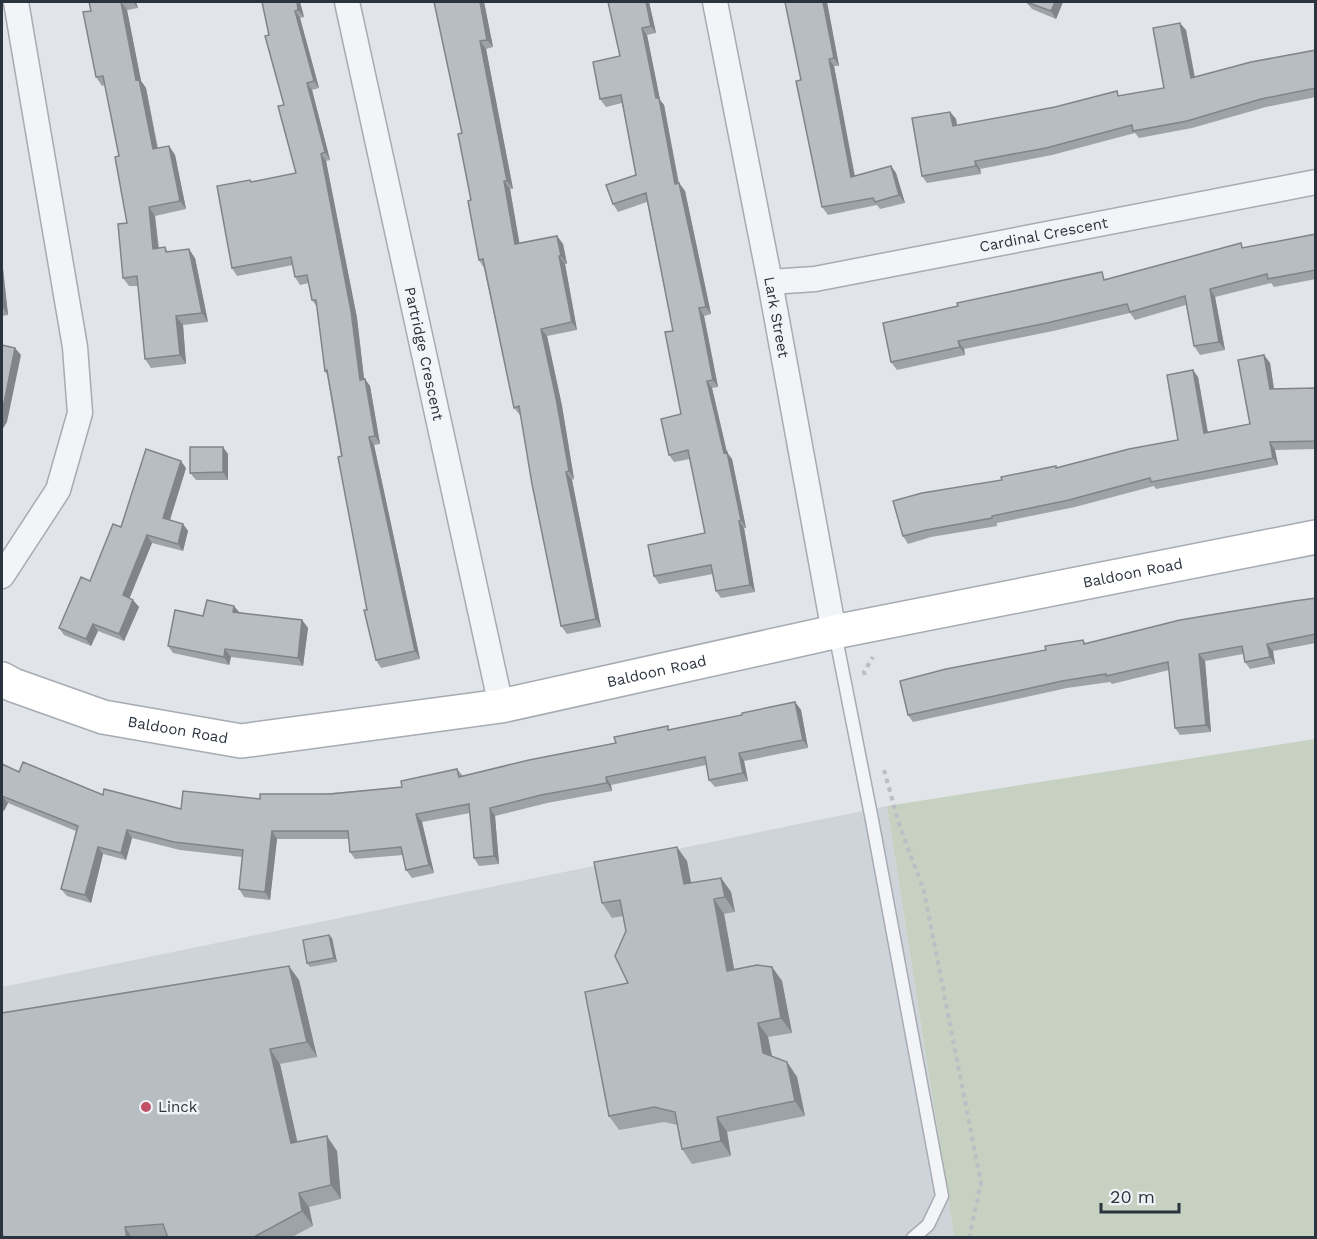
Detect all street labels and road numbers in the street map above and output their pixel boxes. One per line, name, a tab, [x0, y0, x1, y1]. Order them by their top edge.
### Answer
street label: Cardinal Crescent	[978, 213, 1110, 256]
street label: Lark Street	[760, 275, 793, 360]
street label: Partridge Crescent	[401, 285, 447, 423]
street label: Baldoon Road	[1081, 554, 1184, 592]
street label: Baldoon Road	[605, 652, 708, 691]
street label: Baldoon Road	[126, 712, 229, 748]

